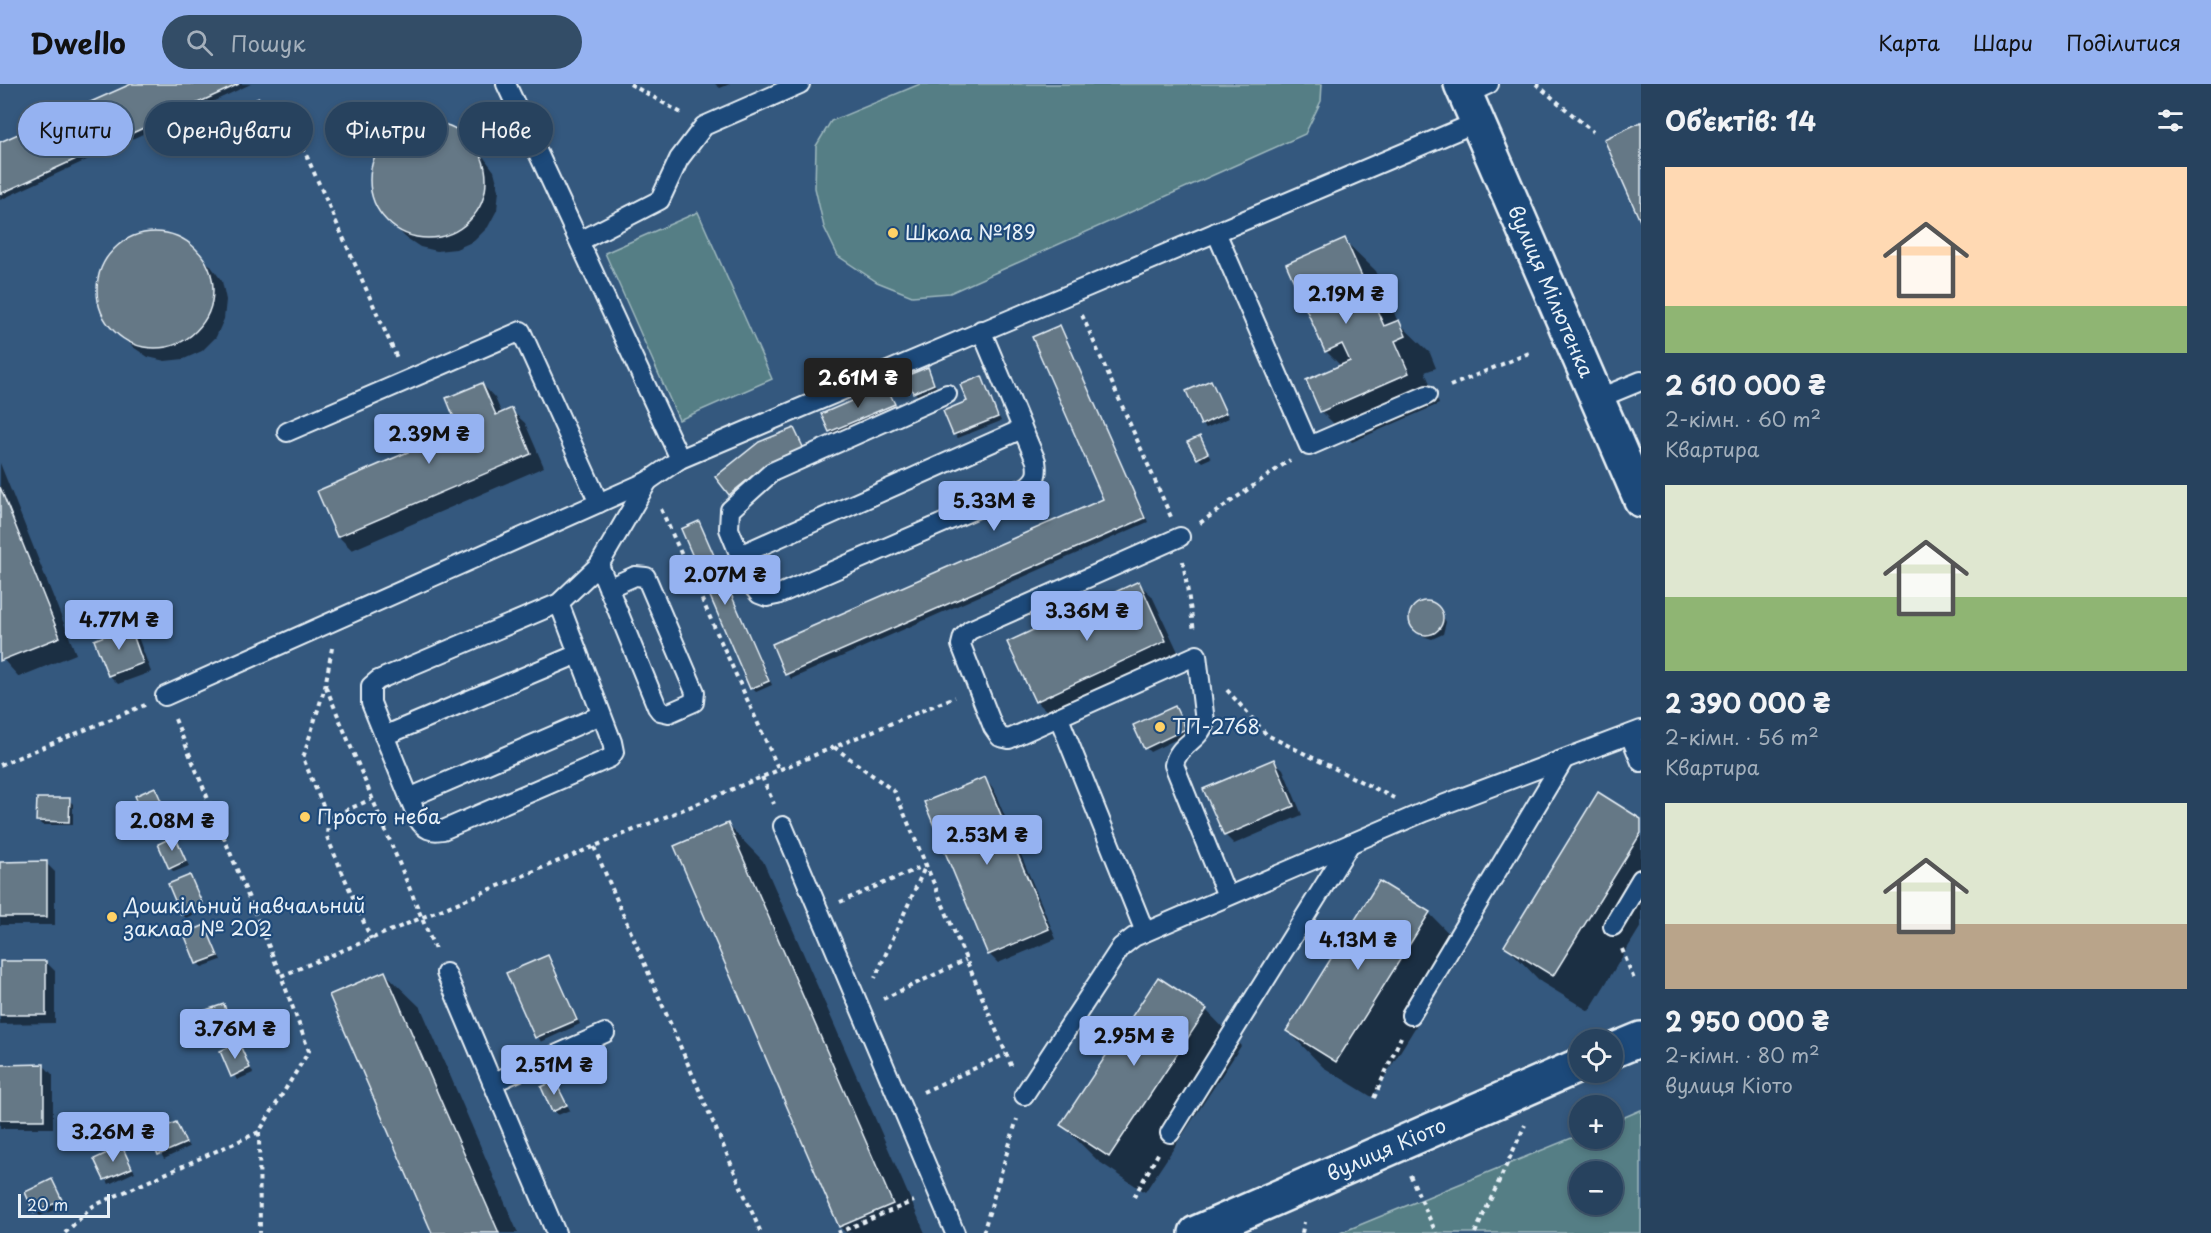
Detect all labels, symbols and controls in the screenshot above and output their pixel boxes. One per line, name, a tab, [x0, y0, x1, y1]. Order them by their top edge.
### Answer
search box	[162, 15, 582, 69]
text: Dwello	[30, 21, 126, 64]
icon: search	[183, 26, 216, 59]
text: Пошук	[231, 26, 305, 59]
text: Карта	[1878, 26, 1940, 58]
text: Шари	[1973, 26, 2033, 58]
text: Поділитися	[2066, 26, 2181, 58]
text: Об’єктів: 14	[1665, 101, 1816, 140]
chip: Купити	[18, 102, 133, 156]
chip: Орендувати	[145, 102, 313, 156]
chip: Фільтри	[325, 102, 447, 156]
chip: Нове	[459, 102, 553, 156]
icon: filters	[2154, 104, 2187, 137]
street label: вулиця Мілютенка	[1501, 200, 1602, 382]
icon: home	[1872, 206, 1980, 314]
place label: Школа №189	[905, 217, 1036, 247]
marker: Школа №189	[886, 226, 900, 240]
pin: 2.19M ₴	[1291, 274, 1401, 325]
text: 2.19M ₴	[1308, 278, 1384, 308]
pin: 2.61M ₴	[803, 358, 913, 409]
text: 2.61M ₴	[818, 362, 898, 392]
text: 2 610 000 ₴	[1665, 365, 1826, 404]
text: 2-кімн. · 60 m²	[1665, 404, 1821, 434]
pin: 2.39M ₴	[374, 414, 484, 465]
text: 2.39M ₴	[388, 418, 470, 448]
text: Квартира	[1665, 434, 1759, 464]
pin: 5.33M ₴	[939, 481, 1049, 532]
text: 5.33M ₴	[953, 485, 1036, 515]
icon: home	[1872, 524, 1980, 632]
pin: 2.07M ₴	[670, 555, 780, 606]
text: 2.07M ₴	[683, 559, 767, 589]
pin: 3.36M ₴	[1032, 591, 1142, 642]
text: 3.36M ₴	[1045, 595, 1129, 625]
pin: 4.77M ₴	[64, 600, 174, 651]
text: 4.77M ₴	[79, 604, 159, 634]
text: 2 390 000 ₴	[1665, 683, 1831, 722]
place label: ТП-2768	[1172, 711, 1260, 741]
marker: ТП-2768	[1153, 720, 1167, 734]
text: 2-кімн. · 56 m²	[1665, 722, 1819, 752]
text: Квартира	[1665, 752, 1759, 782]
pin: 2.08M ₴	[117, 801, 227, 852]
place label: Просто неба	[317, 801, 441, 831]
text: 2.08M ₴	[130, 805, 214, 835]
marker: Просто неба	[298, 810, 312, 824]
pin: 2.53M ₴	[932, 815, 1042, 866]
text: 2.53M ₴	[946, 819, 1028, 849]
icon: home	[1872, 842, 1980, 950]
place label: Дошкільний навчальний заклад № 202	[123, 890, 365, 943]
marker: Дошкільний навчальний заклад № 202	[105, 910, 119, 924]
pin: 4.13M ₴	[1303, 920, 1413, 971]
text: 4.13M ₴	[1319, 924, 1397, 954]
text: 2 950 000 ₴	[1665, 1001, 1829, 1040]
pin: 3.76M ₴	[180, 1009, 290, 1060]
text: 3.76M ₴	[194, 1013, 276, 1043]
pin: 2.95M ₴	[1079, 1016, 1189, 1067]
text: 2.95M ₴	[1093, 1020, 1175, 1050]
map controls	[1569, 1029, 1623, 1215]
button: locate	[1569, 1029, 1623, 1083]
text: 2-кімн. · 80 m²	[1665, 1040, 1820, 1070]
pin: 2.51M ₴	[499, 1045, 609, 1096]
text: 2.51M ₴	[515, 1049, 593, 1079]
text: вулиця Кіото	[1665, 1070, 1793, 1100]
button: +	[1569, 1095, 1623, 1149]
street label: вулиця Кіото	[1322, 1109, 1451, 1188]
pin: 3.26M ₴	[58, 1112, 168, 1163]
text: 3.26M ₴	[71, 1116, 155, 1146]
button: −	[1569, 1161, 1623, 1215]
scale bar	[18, 1191, 110, 1218]
text: 20 m	[27, 1192, 68, 1216]

